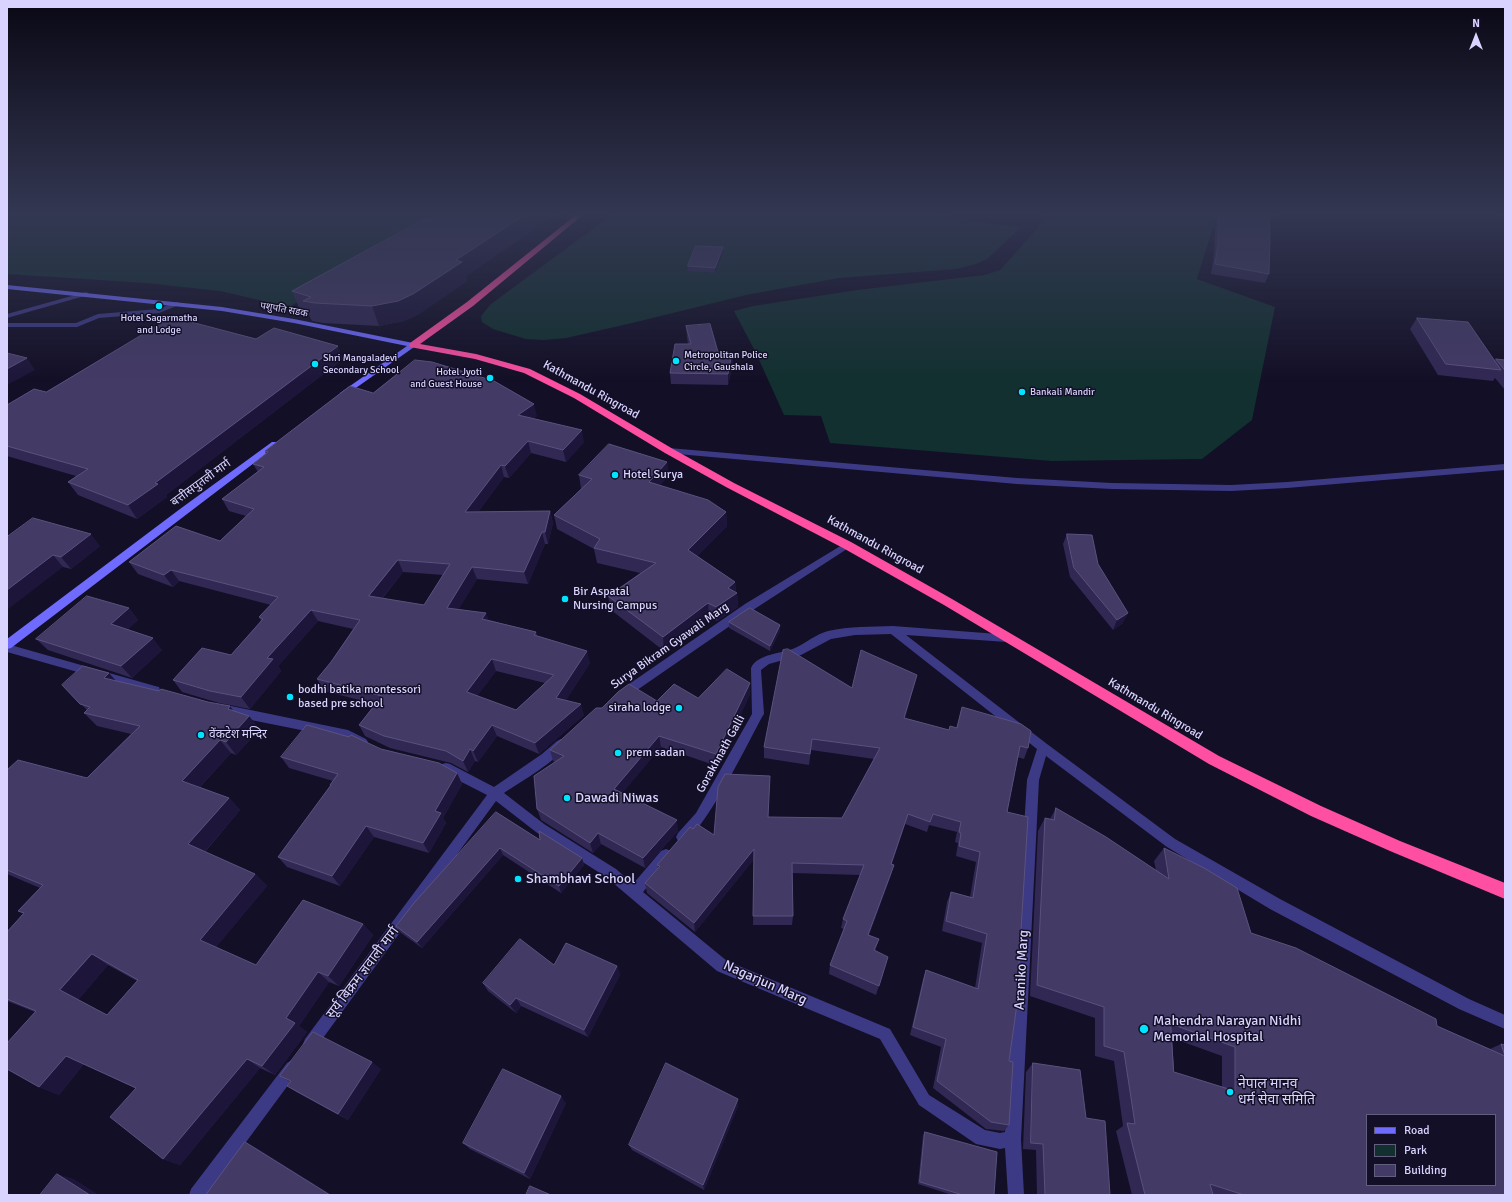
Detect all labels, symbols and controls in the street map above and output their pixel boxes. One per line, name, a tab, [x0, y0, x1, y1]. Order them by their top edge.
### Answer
north arrow	[1456, 16, 1496, 56]
text: N	[1472, 17, 1480, 30]
street label: पशुपति सडक	[259, 300, 309, 320]
marker: Hotel Sagarmatha and Lodge	[154, 301, 164, 311]
place label: Hotel Sagarmatha and Lodge	[121, 312, 197, 336]
place label: Metropolitan Police Circle, Gaushala	[684, 349, 767, 372]
place label: Shri Mangaladevi Secondary School	[323, 352, 399, 376]
marker: Metropolitan Police Circle, Gaushala	[671, 356, 681, 366]
street label: Kathmandu Ringroad	[540, 358, 642, 422]
marker: Shri Mangaladevi Secondary School	[310, 359, 320, 369]
place label: Hotel Jyoti and Guest House	[410, 366, 482, 390]
marker: Hotel Jyoti and Guest House	[485, 373, 495, 383]
place label: Bankali Mandir	[1030, 386, 1095, 398]
marker: Bankali Mandir	[1017, 387, 1027, 397]
street label: बत्तीसपुतली मार्ग	[168, 456, 234, 510]
place label: Hotel Surya	[623, 468, 683, 482]
marker: Hotel Surya	[610, 470, 620, 480]
street label: Kathmandu Ringroad	[824, 513, 926, 577]
place label: Bir Aspatal Nursing Campus	[573, 585, 657, 613]
marker: Bir Aspatal Nursing Campus	[560, 594, 570, 604]
street label: Surya Bikram Gyawali Marg	[608, 600, 732, 692]
street label: Kathmandu Ringroad	[1105, 675, 1205, 743]
place label: bodhi batika montessori based pre school	[298, 683, 421, 711]
marker: bodhi batika montessori based pre school	[285, 692, 295, 702]
place label: siraha lodge	[608, 701, 671, 715]
marker: siraha lodge	[674, 703, 684, 713]
street label: Gorakhnath Galli	[694, 713, 748, 795]
place label: वेंकटेश मन्दिर	[209, 728, 267, 742]
marker: वेंकटेश मन्दिर	[196, 730, 206, 740]
place label: prem sadan	[626, 746, 685, 760]
marker: prem sadan	[613, 748, 623, 758]
place label: Dawadi Niwas	[575, 790, 659, 806]
marker: Dawadi Niwas	[562, 793, 572, 803]
place label: Shambhavi School	[526, 871, 635, 887]
marker: Shambhavi School	[513, 874, 523, 884]
street label: सूर्य बिक्रम ज्ञवाली मार्ग	[323, 924, 403, 1022]
street label: Araniko Marg	[1012, 930, 1032, 1010]
street label: Nagarjun Marg	[721, 957, 809, 1009]
place label: Mahendra Narayan Nidhi Memorial Hospital	[1153, 1013, 1301, 1046]
marker: Mahendra Narayan Nidhi Memorial Hospital	[1138, 1023, 1150, 1035]
place label: नेपाल मानव धर्म सेवा समिति	[1238, 1076, 1315, 1108]
marker: नेपाल मानव धर्म सेवा समिति	[1225, 1087, 1235, 1097]
legend	[1366, 1114, 1496, 1186]
text: Road	[1404, 1123, 1430, 1138]
text: Park	[1404, 1143, 1427, 1158]
text: Building	[1404, 1163, 1447, 1178]

